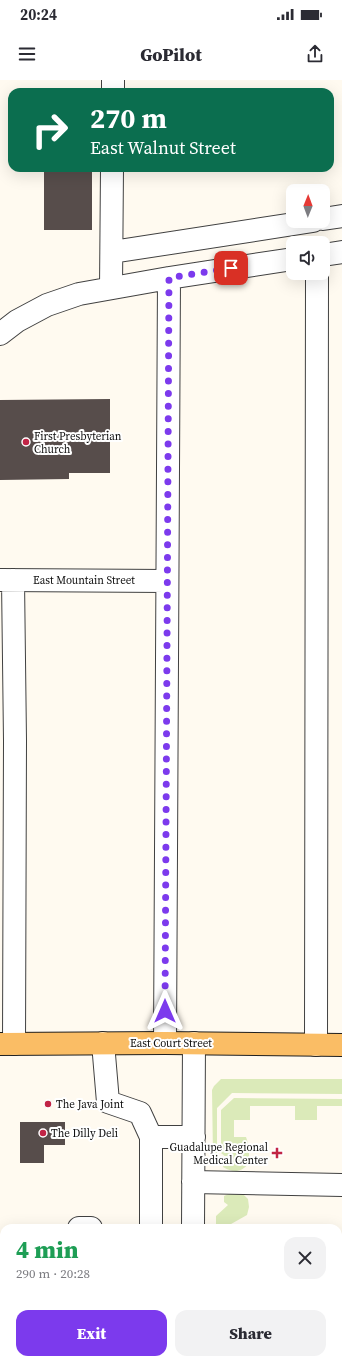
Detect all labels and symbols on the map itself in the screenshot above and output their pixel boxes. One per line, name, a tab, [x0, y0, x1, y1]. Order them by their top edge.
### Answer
north arrow	[286, 184, 330, 228]
pin	[214, 251, 248, 285]
place label: First Presbyterian Church	[34, 429, 122, 457]
marker: First Presbyterian Church	[21, 437, 31, 447]
street label: East Mountain Street	[33, 573, 135, 588]
position arrow	[144, 990, 186, 1032]
street label: East Court Street	[130, 1036, 212, 1051]
place label: The Java Joint	[56, 1097, 124, 1112]
marker: The Java Joint	[43, 1099, 53, 1109]
place label: The Dilly Deli	[51, 1126, 118, 1141]
marker: The Dilly Deli	[38, 1128, 48, 1138]
place label: Guadalupe Regional Medical Center	[169, 1140, 268, 1168]
marker: Guadalupe Regional Medical Center	[271, 1147, 283, 1159]

